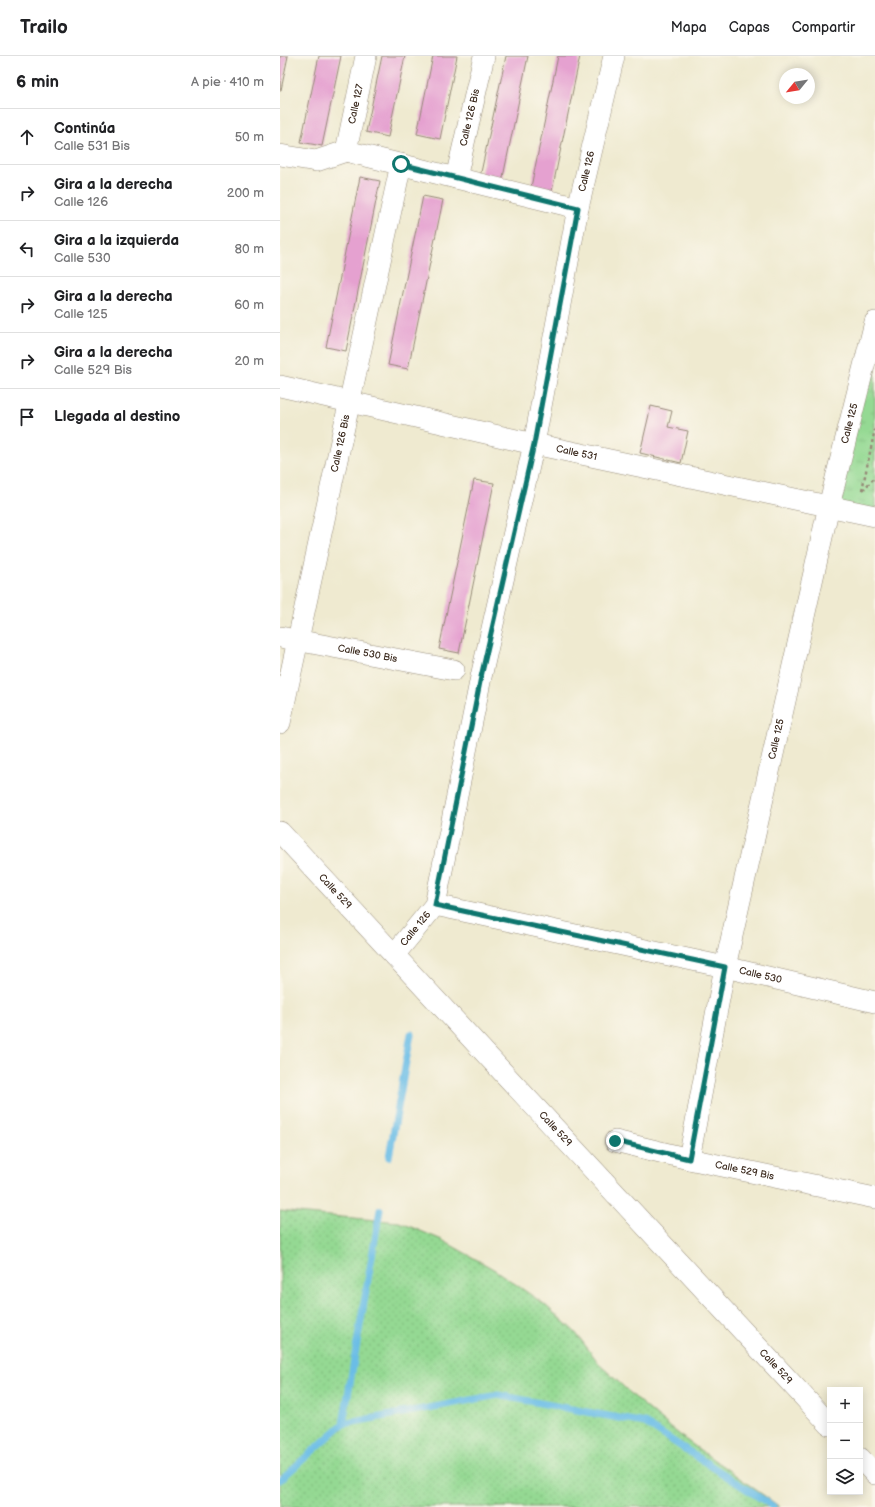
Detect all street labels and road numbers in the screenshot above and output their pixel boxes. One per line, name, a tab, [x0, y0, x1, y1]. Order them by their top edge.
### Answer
street label: Calle 127	[346, 83, 366, 125]
street label: Calle 126 Bis	[457, 88, 482, 147]
street label: Calle 126	[576, 150, 597, 193]
street label: Calle 125	[839, 402, 861, 445]
street label: Calle 126 Bis	[328, 414, 353, 473]
street label: Calle 531	[555, 443, 598, 463]
street label: Calle 530 Bis	[337, 642, 398, 665]
street label: Calle 125	[766, 717, 787, 761]
street label: Calle 529	[316, 871, 354, 911]
street label: Calle 126	[398, 909, 433, 949]
street label: Calle 530	[738, 964, 783, 986]
street label: Calle 529	[536, 1109, 575, 1149]
street label: Calle 529 Bis	[714, 1159, 775, 1183]
street label: Calle 529	[757, 1347, 795, 1387]

